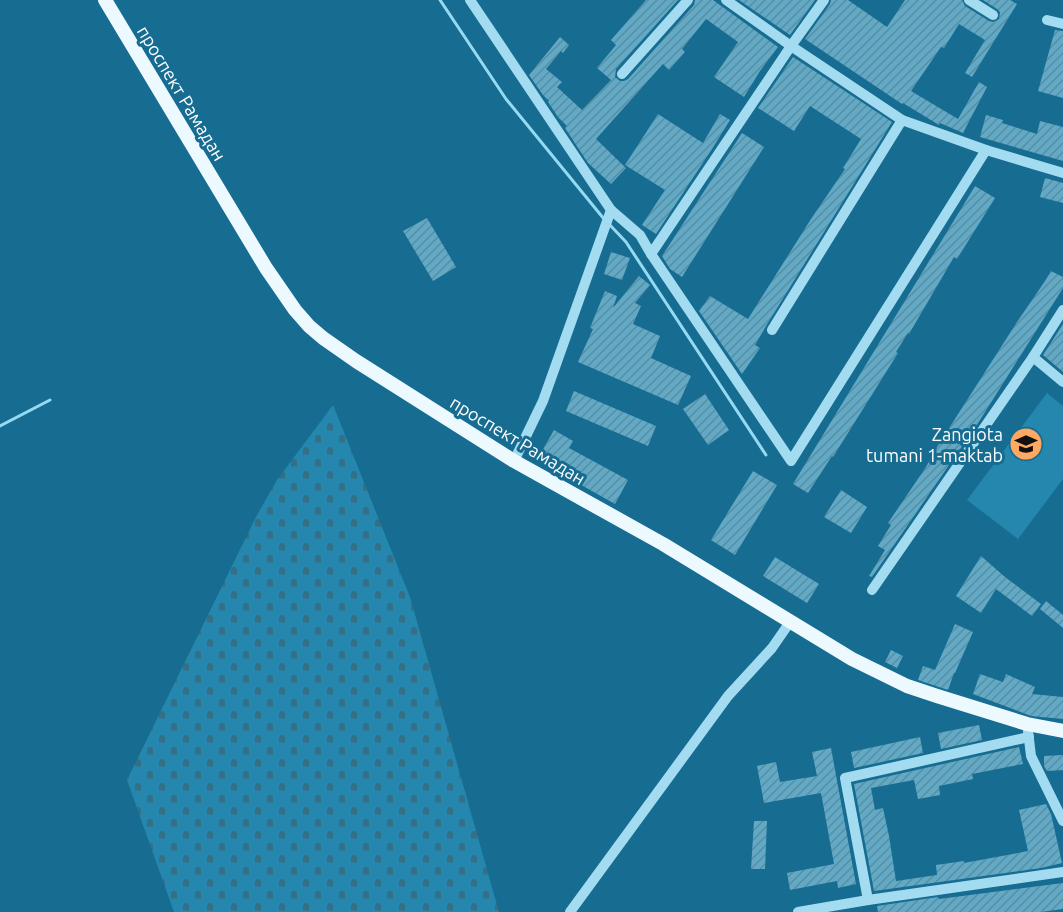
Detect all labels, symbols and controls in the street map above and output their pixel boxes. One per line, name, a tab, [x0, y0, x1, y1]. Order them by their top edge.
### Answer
street label: проспект Рамадан	[134, 22, 230, 164]
street label: проспект Рамадан	[447, 392, 589, 488]
place label: Zangiota tumani 1-maktab	[866, 424, 1003, 465]
school or university icon: Zangiota tumani 1-maktab	[1008, 426, 1044, 462]

